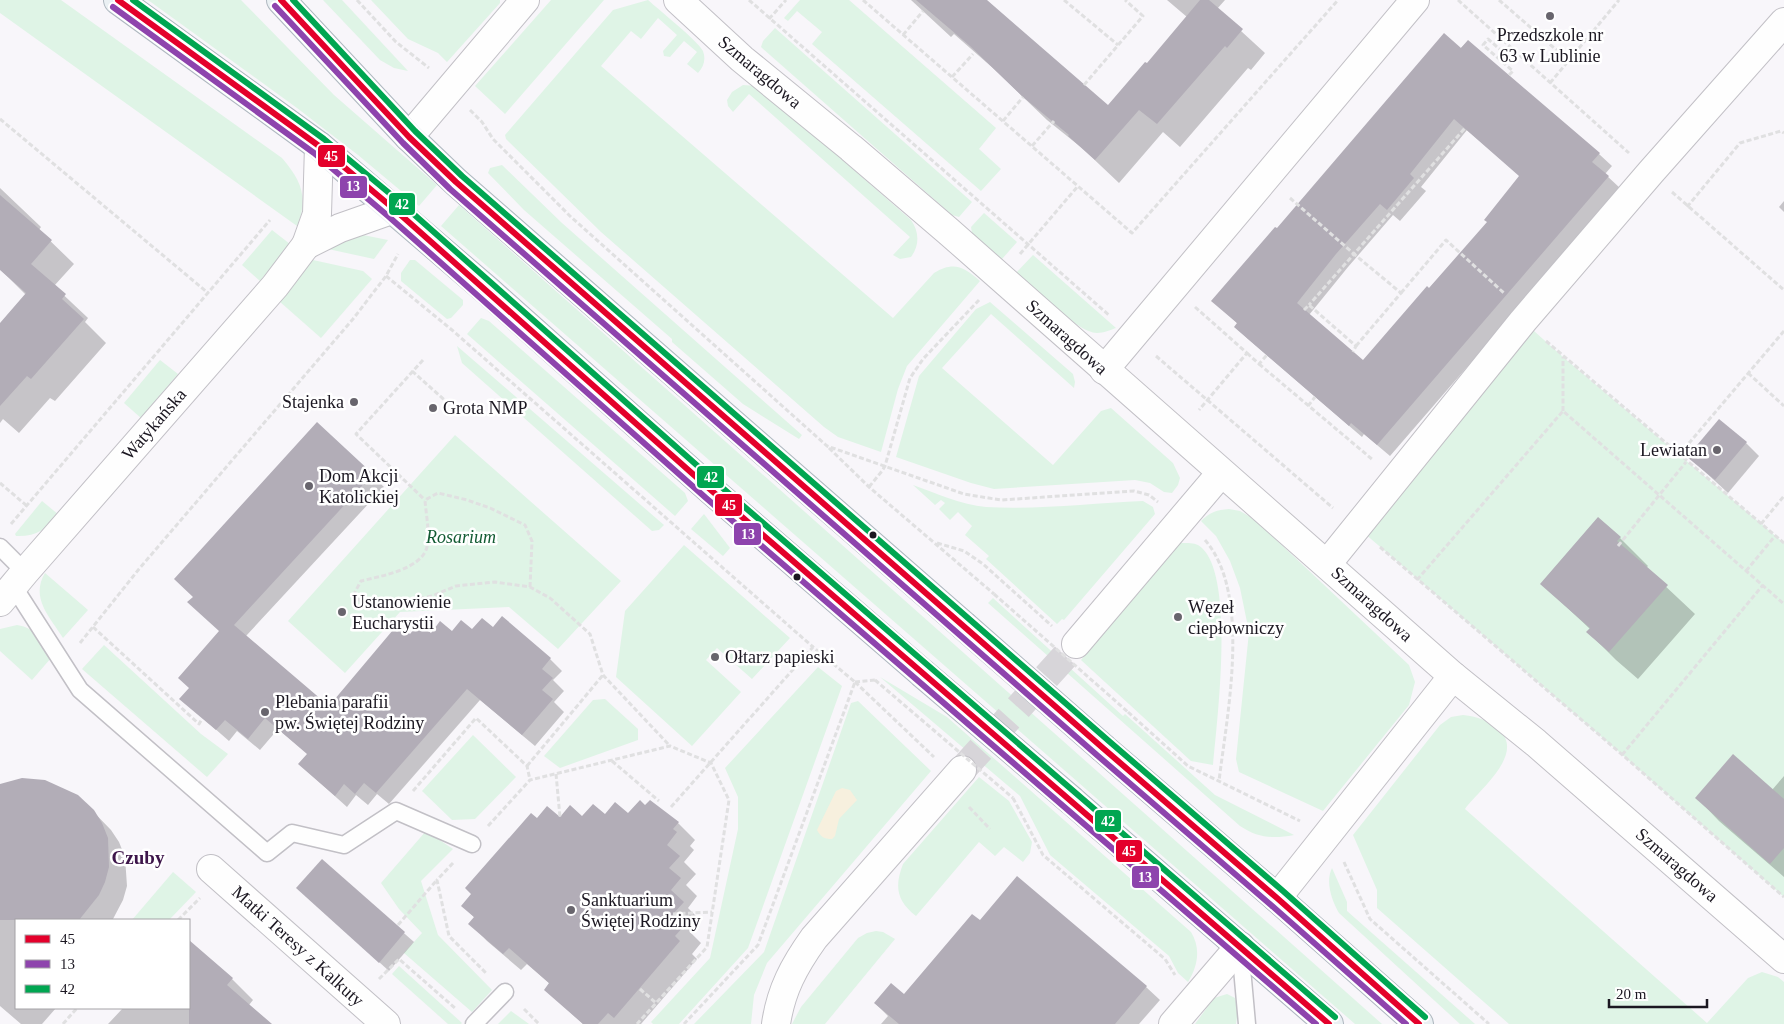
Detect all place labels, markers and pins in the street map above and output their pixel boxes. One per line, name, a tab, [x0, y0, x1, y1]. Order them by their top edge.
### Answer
marker: Przedszkole nr 63 w Lublinie	[1544, 10, 1556, 22]
place label: Przedszkole nr 63 w Lublinie	[1497, 25, 1603, 66]
place label: Stajenka	[282, 392, 344, 412]
marker: Stajenka	[348, 396, 360, 408]
place label: Grota NMP	[443, 398, 528, 418]
marker: Grota NMP	[427, 402, 439, 414]
place label: Lewiatan	[1640, 440, 1707, 460]
marker: Lewiatan	[1711, 444, 1723, 456]
place label: Dom Akcji Katolickiej	[319, 466, 399, 507]
marker: Dom Akcji Katolickiej	[303, 480, 315, 492]
unlabelled marker	[868, 530, 878, 540]
unlabelled marker	[792, 572, 802, 582]
place label: Ustanowienie Eucharystii	[352, 592, 451, 633]
place label: Węzeł ciepłowniczy	[1188, 597, 1284, 638]
marker: Ustanowienie Eucharystii	[336, 606, 348, 618]
marker: Węzeł ciepłowniczy	[1172, 611, 1184, 623]
place label: Ołtarz papieski	[725, 647, 834, 667]
marker: Ołtarz papieski	[709, 651, 721, 663]
place label: Plebania parafii pw. Świętej Rodziny	[275, 692, 424, 733]
marker: Plebania parafii pw. Świętej Rodziny	[259, 706, 271, 718]
place label: Sanktuarium Świętej Rodziny	[581, 890, 701, 931]
marker: Sanktuarium Świętej Rodziny	[565, 904, 577, 916]

